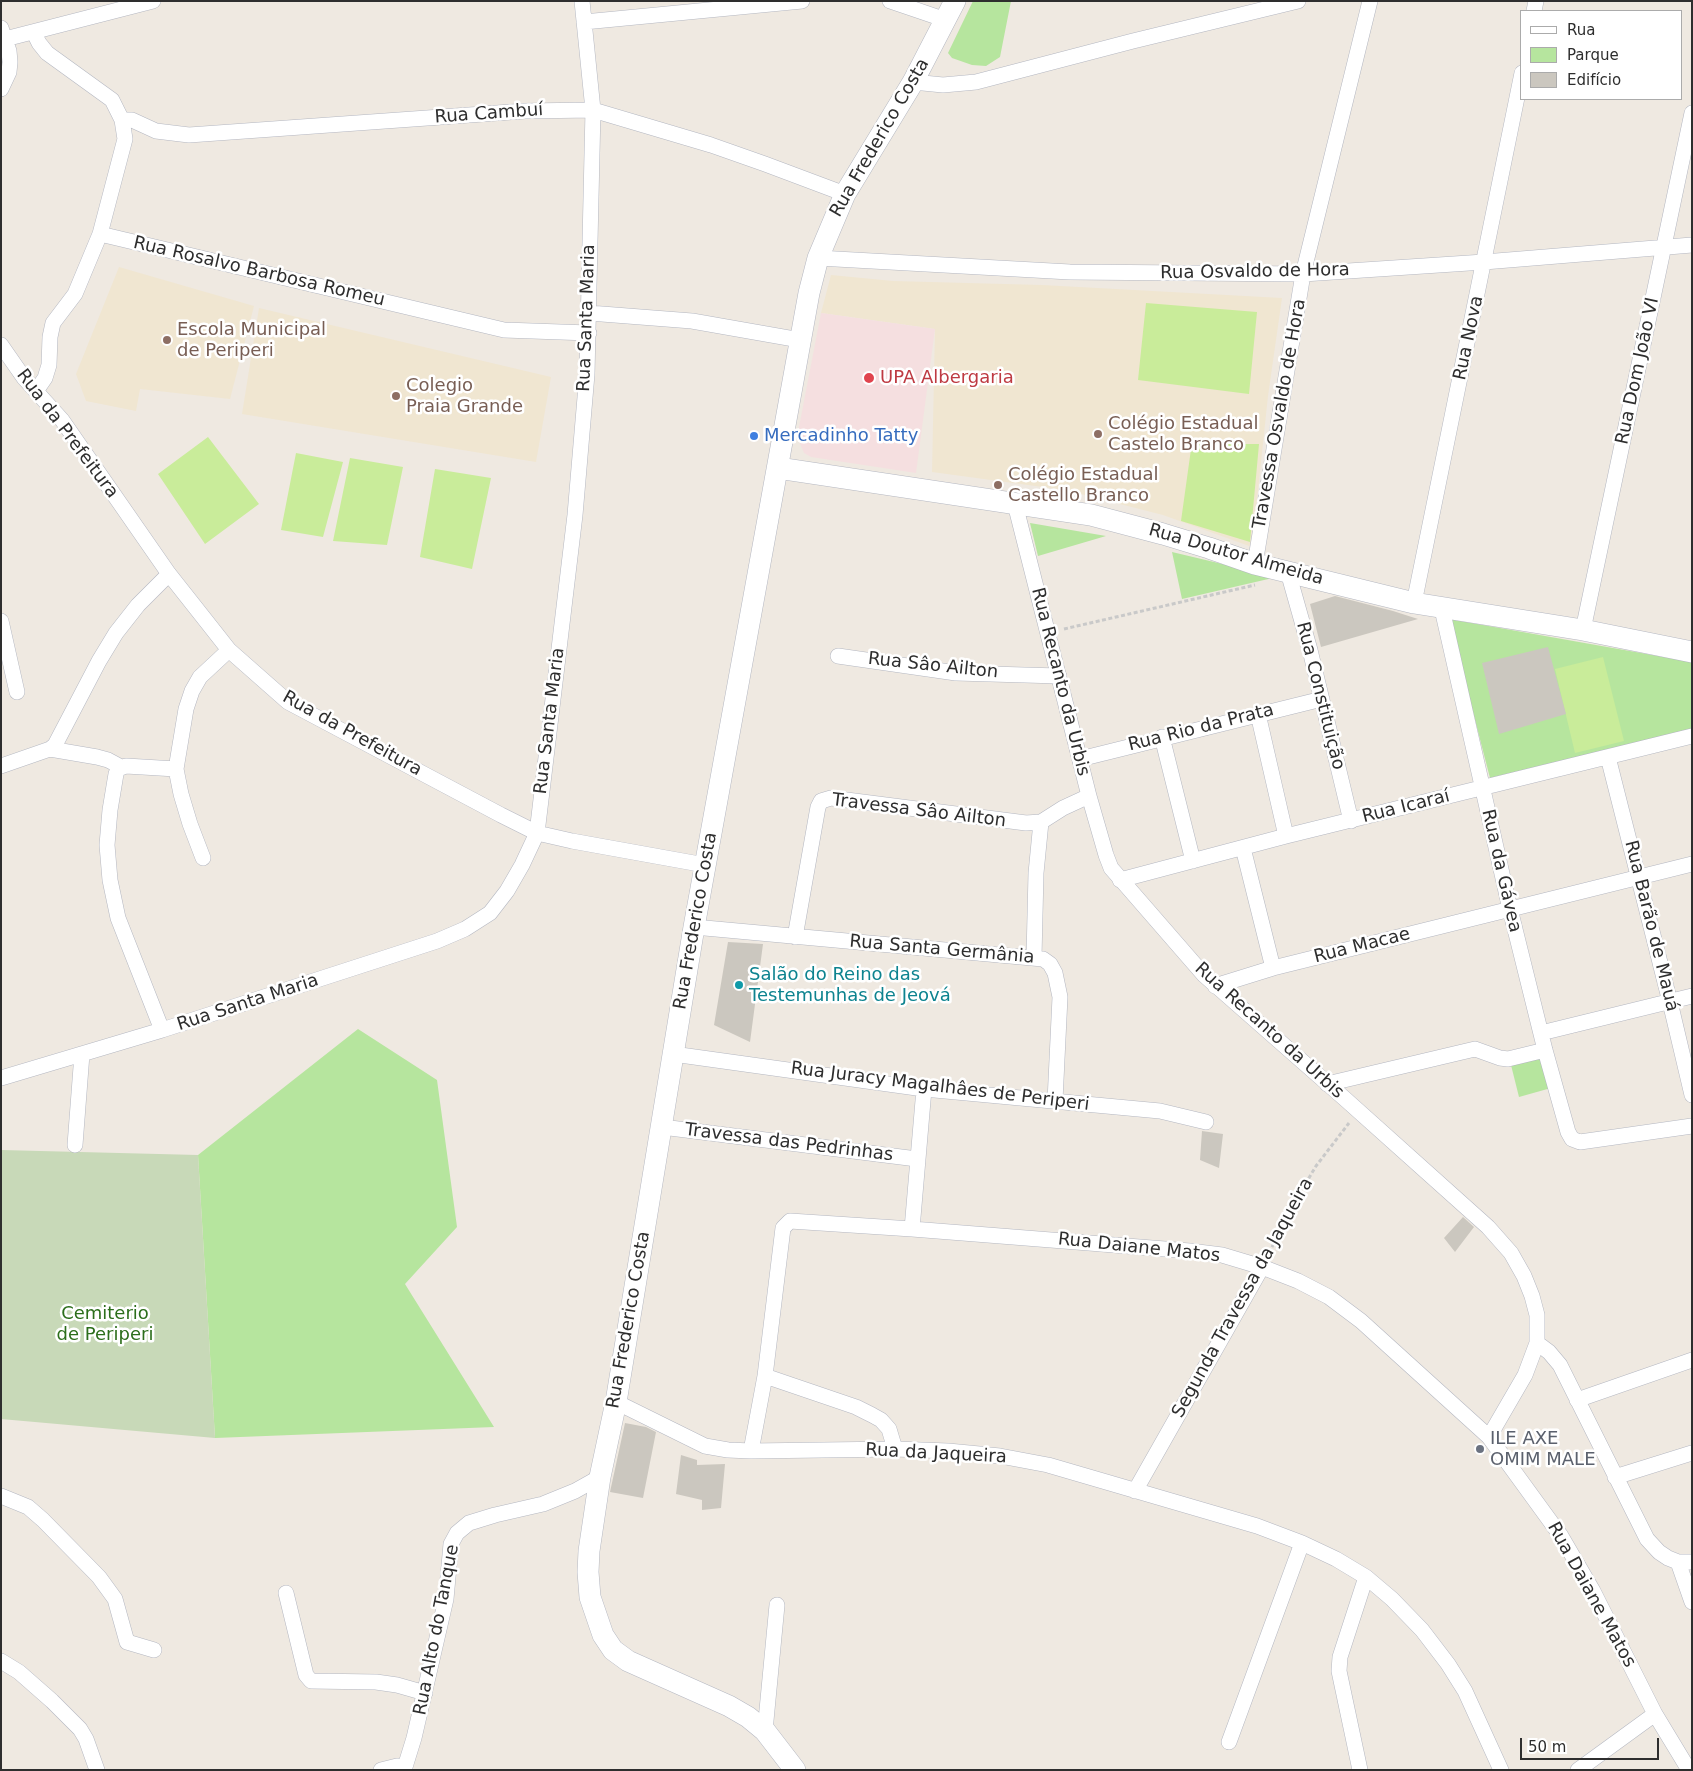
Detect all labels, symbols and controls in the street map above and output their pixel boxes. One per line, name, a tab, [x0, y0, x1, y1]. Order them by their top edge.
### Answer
legend	[1520, 10, 1683, 100]
text: Rua	[1567, 21, 1595, 39]
text: Parque	[1567, 46, 1619, 64]
street label: Rua Frederico Costa	[826, 55, 934, 221]
text: Edifício	[1567, 71, 1621, 89]
street label: Rua Cambuí	[434, 99, 544, 129]
street label: Rua Rosalvo Barbosa Romeu	[131, 233, 387, 311]
street label: Rua Santa Maria	[574, 244, 600, 392]
street label: Rua Osvaldo de Hora	[1160, 260, 1350, 284]
street label: Rua Nova	[1449, 294, 1489, 382]
street label: Rua Dom João VI	[1612, 296, 1664, 446]
street label: Travessa Osvaldo de Hora	[1249, 297, 1311, 531]
place label: Escola Municipal de Periperi	[177, 319, 326, 362]
marker: Escola Municipal de Periperi	[161, 334, 173, 346]
street label: Rua da Prefeitura	[11, 365, 123, 503]
place label: UPA Albergaria	[880, 367, 1014, 389]
marker: UPA Albergaria	[862, 371, 876, 385]
place label: Colegio Praia Grande	[406, 375, 523, 418]
marker: Colegio Praia Grande	[390, 390, 402, 402]
place label: Colégio Estadual Castelo Branco	[1108, 413, 1259, 456]
place label: Mercadinho Tatty	[764, 425, 918, 447]
marker: Colégio Estadual Castelo Branco	[1092, 428, 1104, 440]
marker: Mercadinho Tatty	[748, 430, 760, 442]
place label: Colégio Estadual Castello Branco	[1008, 464, 1159, 506]
marker: Colégio Estadual Castello Branco	[992, 479, 1004, 491]
street label: Rua Doutor Almeida	[1146, 520, 1326, 590]
street label: Rua Recanto da Urbis	[1026, 586, 1094, 778]
street label: Rua Constituição	[1291, 620, 1349, 772]
street label: Rua Santa Maria	[530, 646, 570, 796]
street label: Rua Sâo Ailton	[867, 648, 999, 684]
street label: Rua da Prefeitura	[279, 687, 425, 781]
street label: Rua Rio da Prata	[1126, 699, 1276, 757]
street label: Rua Icaraí	[1360, 786, 1452, 828]
street label: Travessa Sâo Ailton	[831, 790, 1007, 832]
street label: Rua da Gávea	[1476, 807, 1526, 935]
street label: Rua Frederico Costa	[670, 831, 722, 1011]
street label: Rua Barão de Mauá	[1619, 838, 1683, 1014]
street label: Rua Macae	[1312, 924, 1412, 968]
street label: Rua Santa Germânia	[849, 931, 1035, 969]
street label: Rua Recanto da Urbis	[1190, 958, 1348, 1104]
place label: Salão do Reino das Testemunhas de Jeová	[749, 964, 951, 1006]
street label: Rua Santa Maria	[175, 970, 321, 1036]
marker: Salão do Reino das Testemunhas de Jeová	[733, 979, 745, 991]
street label: Rua Juracy Magalhâes de Periperi	[789, 1058, 1091, 1116]
street label: Travessa das Pedrinhas	[684, 1119, 894, 1167]
street label: Segunda Travessa da Jaqueira	[1168, 1174, 1318, 1422]
street label: Rua Daiane Matos	[1057, 1229, 1221, 1267]
street label: Rua Frederico Costa	[603, 1230, 655, 1410]
park label: Cemiterio de Periperi	[57, 1303, 153, 1346]
place label: ILE AXE OMIM MALE	[1490, 1428, 1596, 1470]
street label: Rua da Jaqueira	[865, 1440, 1007, 1468]
marker: ILE AXE OMIM MALE	[1474, 1443, 1486, 1455]
street label: Rua Daiane Matos	[1542, 1518, 1640, 1672]
street label: Rua Alto do Tanque	[410, 1543, 464, 1717]
scale bar	[1523, 1728, 1662, 1760]
text: 50 m	[1528, 1738, 1566, 1756]

